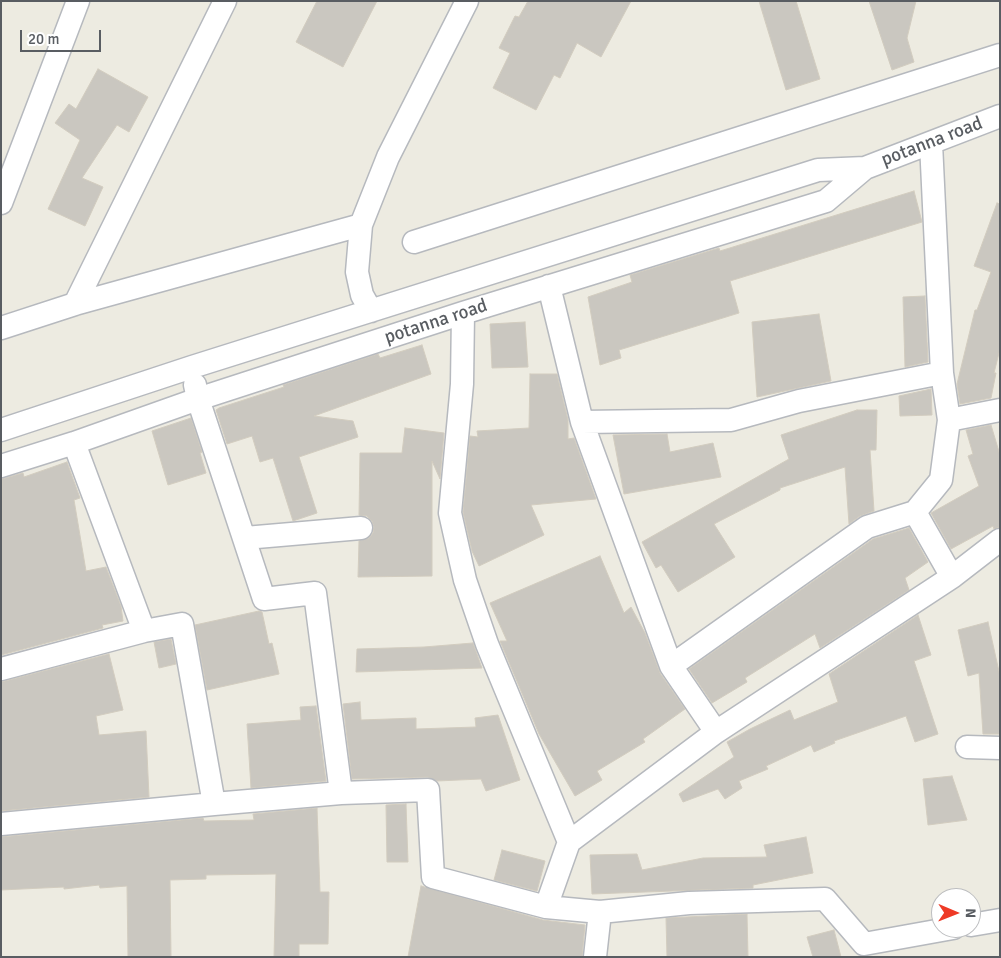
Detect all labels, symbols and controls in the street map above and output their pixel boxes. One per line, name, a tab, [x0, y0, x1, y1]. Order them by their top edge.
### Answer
scale bar	[22, 20, 104, 52]
text: 20 m	[28, 30, 59, 48]
street label: potanna road	[878, 112, 986, 172]
street label: potanna road	[382, 295, 490, 349]
north arrow	[931, 888, 981, 938]
text: N	[962, 908, 979, 918]

